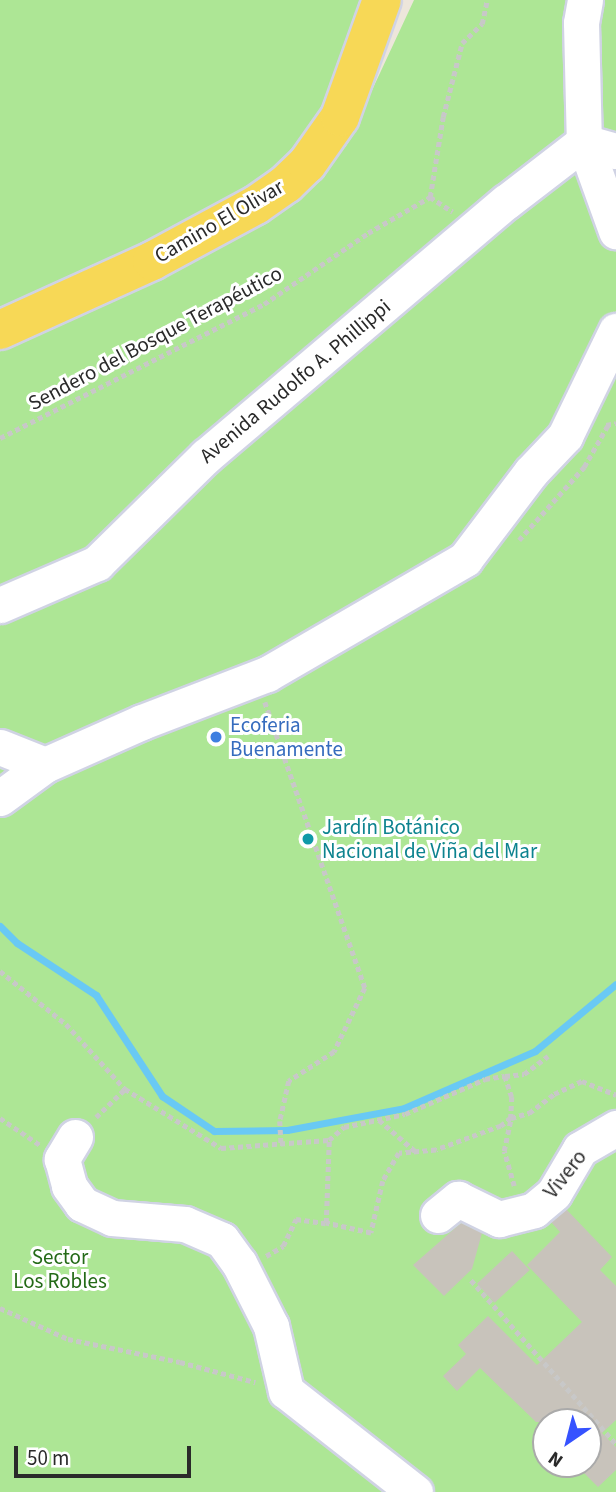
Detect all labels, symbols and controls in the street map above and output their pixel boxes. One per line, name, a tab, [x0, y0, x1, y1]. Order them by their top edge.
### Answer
street label: Camino El Olivar	[150, 174, 288, 268]
street label: Sendero del Bosque Terapéutico	[24, 260, 286, 416]
street label: Avenida Rudolfo A. Phillippi	[194, 294, 396, 468]
place label: Ecoferia Buenamente	[230, 712, 343, 762]
marker: Ecoferia Buenamente	[208, 729, 224, 745]
place label: Jardín Botánico Nacional de Viña del Mar	[322, 814, 537, 864]
marker: Jardín Botánico Nacional de Viña del Mar	[300, 831, 316, 847]
street label: Vivero	[538, 1145, 592, 1203]
park label: Sector Los Robles	[13, 1244, 107, 1294]
north arrow	[532, 1408, 602, 1478]
scale bar	[18, 1432, 194, 1476]
text: 50 m	[27, 1443, 69, 1473]
text: N	[543, 1444, 569, 1474]

